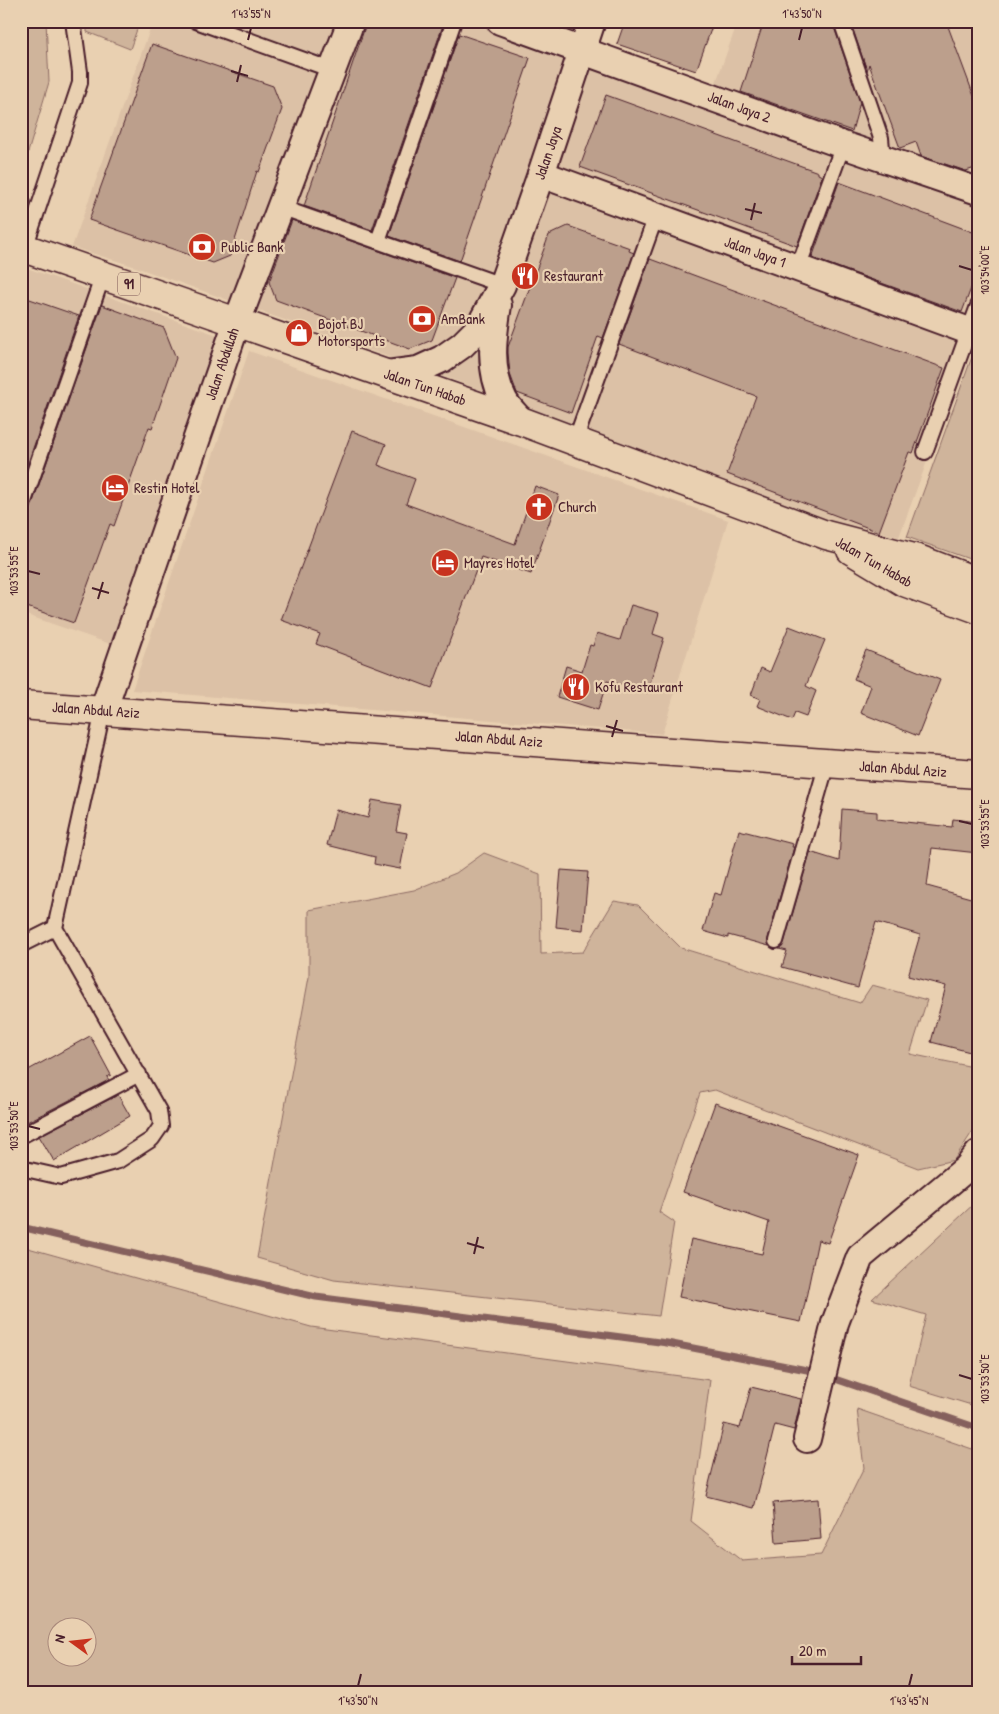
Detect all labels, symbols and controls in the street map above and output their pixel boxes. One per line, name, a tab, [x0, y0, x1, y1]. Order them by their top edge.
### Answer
text: 1°43'55"N	[231, 5, 271, 22]
text: 1°43'50"N	[782, 5, 822, 22]
street label: Jalan Jaya 2	[705, 85, 774, 128]
street label: Jalan Jaya	[529, 123, 566, 182]
street label: Jalan Jaya 1	[721, 231, 789, 272]
bank icon: Public Bank	[187, 232, 217, 262]
place label: Public Bank	[221, 236, 284, 257]
text: 103°54'00"E	[976, 245, 993, 295]
restaurant icon: Restaurant	[510, 261, 540, 291]
place label: Restaurant	[544, 265, 604, 286]
road number: 91	[118, 272, 140, 296]
bank icon: AmBank	[407, 304, 437, 334]
place label: AmBank	[441, 308, 485, 329]
place label: Bojot BJ Motorsports	[318, 313, 385, 351]
shop icon: Bojot BJ Motorsports	[284, 318, 314, 348]
street label: Jalan Abdullah	[199, 325, 244, 403]
street label: Jalan Tun Habab	[381, 363, 469, 410]
hotel icon: Restin Hotel	[100, 473, 130, 503]
place label: Restin Hotel	[134, 477, 200, 498]
church icon: Church	[524, 492, 554, 522]
place label: Church	[558, 496, 596, 517]
street label: Jalan Tun Habab	[832, 531, 917, 592]
text: 103°53'55"E	[5, 546, 22, 596]
hotel icon: Mayres Hotel	[430, 548, 460, 578]
place label: Mayres Hotel	[464, 552, 534, 573]
restaurant icon: Kofu Restaurant	[561, 672, 591, 702]
place label: Kofu Restaurant	[595, 676, 684, 697]
street label: Jalan Abdul Aziz	[51, 696, 141, 723]
street label: Jalan Abdul Aziz	[454, 725, 544, 752]
street label: Jalan Abdul Aziz	[858, 755, 948, 782]
text: 103°53'55"E	[976, 799, 993, 849]
text: 103°53'50"E	[5, 1100, 22, 1151]
text: 103°53'50"E	[976, 1353, 993, 1404]
north arrow	[48, 1616, 98, 1666]
text: N	[49, 1632, 69, 1645]
scale bar	[792, 1634, 860, 1666]
text: 20 m	[799, 1640, 826, 1661]
text: 1°43'50"N	[338, 1692, 378, 1709]
text: 1°43'45"N	[890, 1692, 928, 1709]

